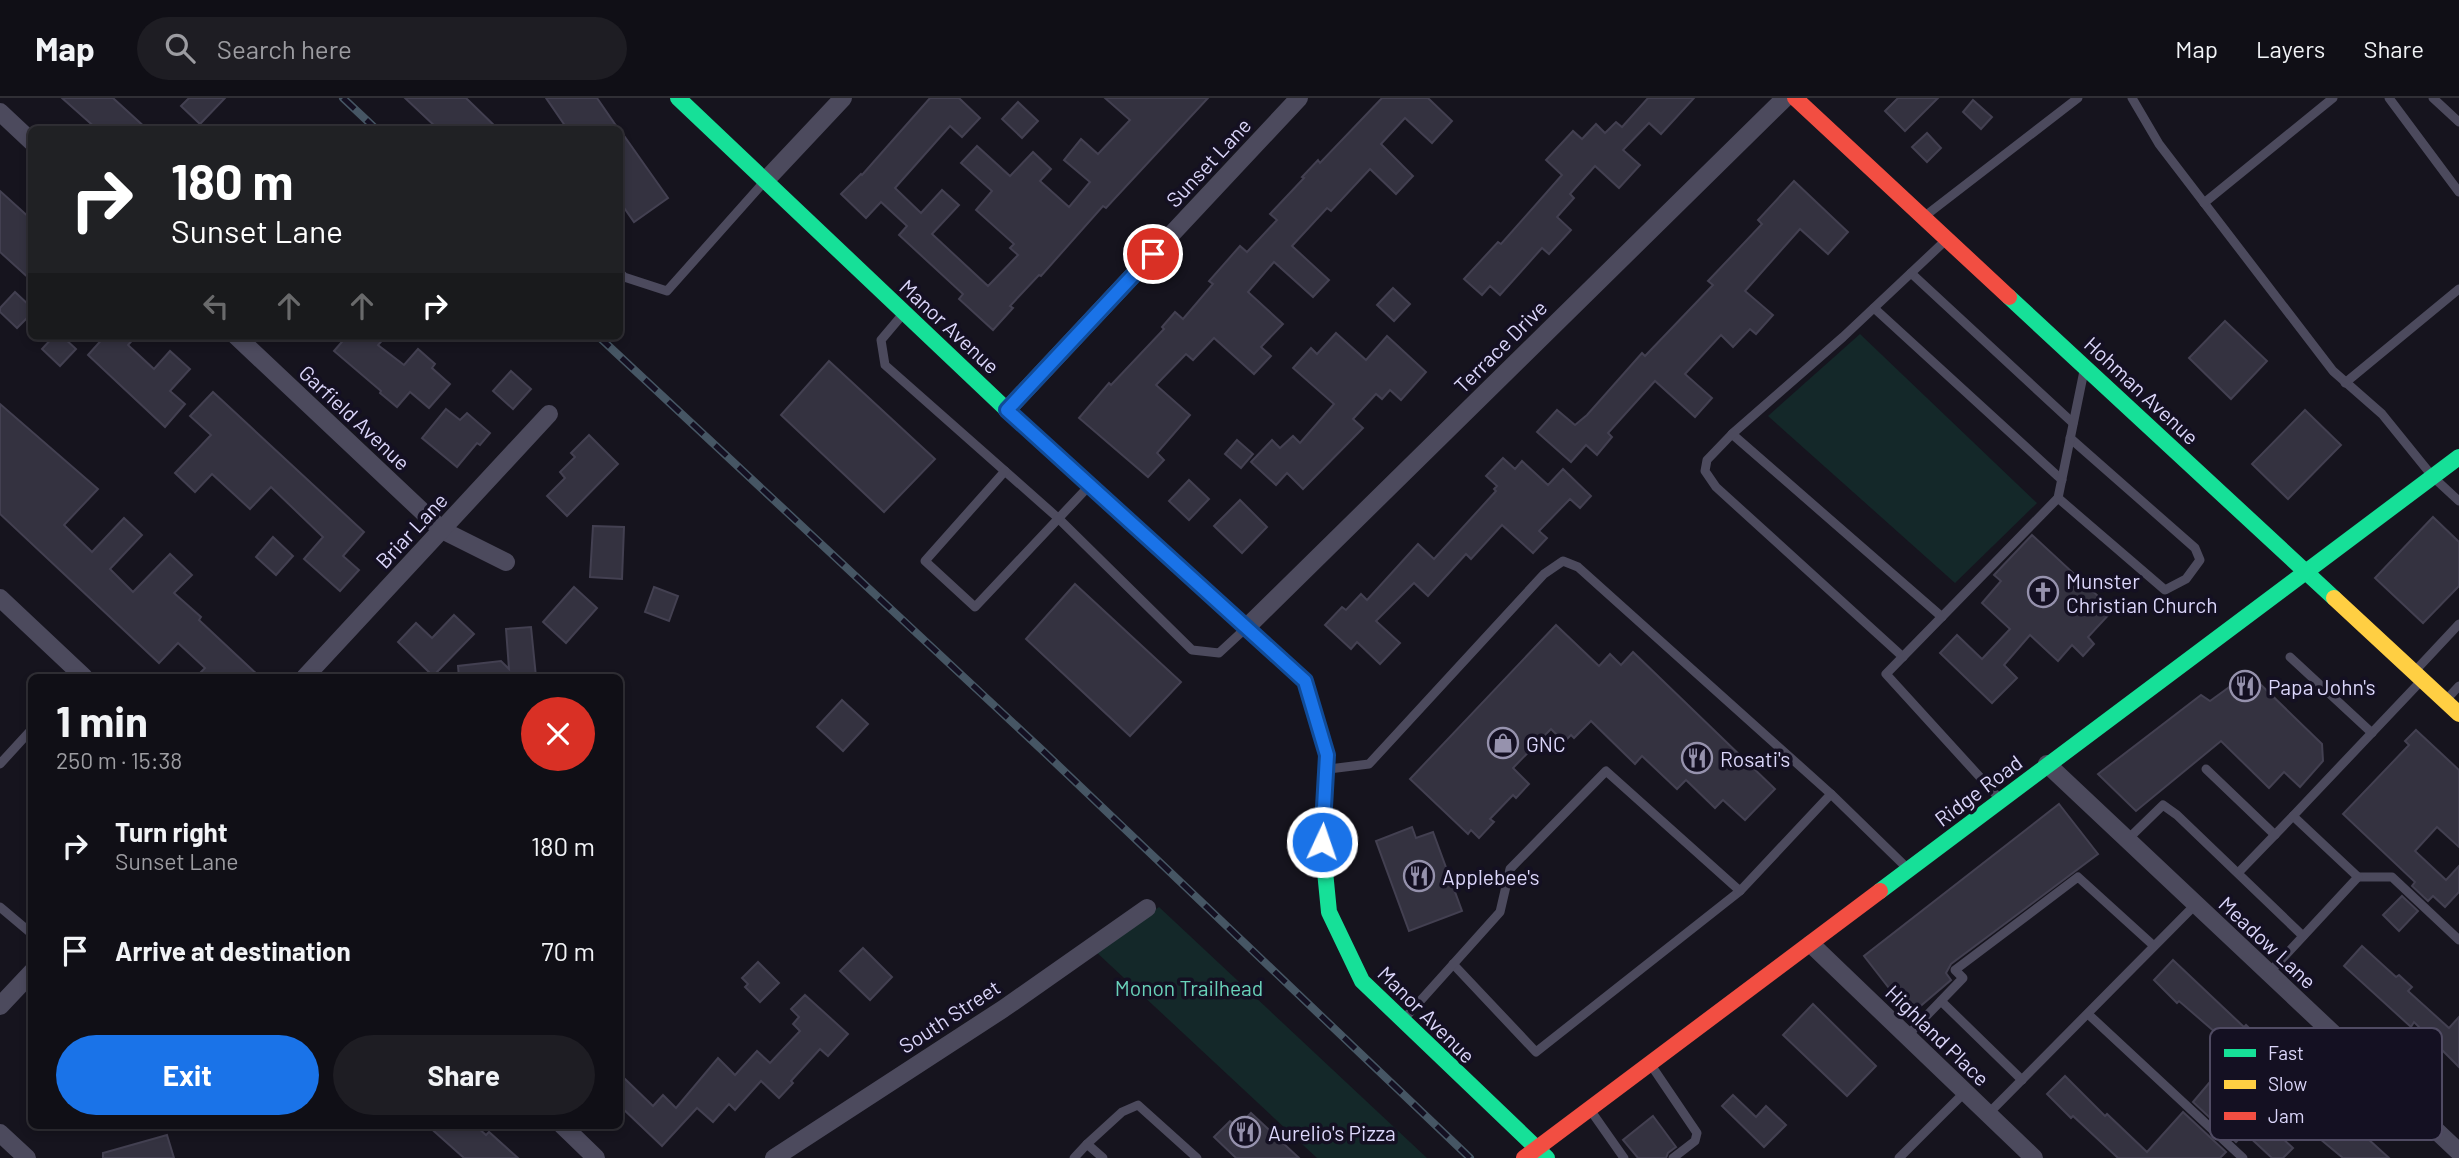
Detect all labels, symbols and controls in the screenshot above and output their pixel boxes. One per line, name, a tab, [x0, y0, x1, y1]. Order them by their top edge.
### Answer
search box	[137, 17, 627, 80]
text: Map	[35, 28, 95, 68]
icon: search	[161, 29, 199, 67]
text: Search here	[217, 33, 352, 64]
text: Map	[2175, 34, 2218, 63]
text: Layers	[2256, 34, 2325, 63]
text: Share	[2363, 34, 2424, 63]
street label: Sunset Lane	[1160, 112, 1256, 212]
text: 180 m	[171, 151, 294, 210]
icon: right	[56, 154, 147, 245]
text: Sunset Lane	[171, 211, 343, 249]
pin	[1123, 224, 1183, 284]
icon: arrive	[1134, 235, 1172, 273]
street label: Manor Avenue	[895, 274, 1005, 378]
icon: left	[197, 287, 235, 325]
icon: ahead	[270, 287, 308, 325]
icon: ahead	[343, 287, 381, 325]
icon: right	[416, 287, 454, 325]
street label: Terrace Drive	[1448, 294, 1552, 398]
street label: Hohman Avenue	[2080, 331, 2204, 449]
street label: Garfield Avenue	[294, 359, 416, 475]
street label: Briar Lane	[370, 487, 452, 573]
place label: Munster Christian Church	[2066, 568, 2218, 617]
church icon: Munster Christian Church	[2026, 575, 2060, 609]
restaurant icon: Papa John's	[2228, 669, 2262, 703]
place label: Papa John's	[2268, 674, 2376, 699]
text: 1 min	[56, 695, 148, 745]
button: close	[521, 697, 595, 771]
shop icon: GNC	[1486, 726, 1520, 760]
place label: GNC	[1526, 731, 1566, 756]
restaurant icon: Rosati's	[1680, 741, 1714, 775]
text: 250 m · 15:38	[56, 746, 182, 774]
place label: Rosati's	[1720, 746, 1790, 771]
street label: Ridge Road	[1929, 749, 2027, 831]
position arrow	[1285, 805, 1359, 879]
text: Turn right	[115, 816, 228, 847]
icon: right	[56, 827, 94, 865]
text: 180 m	[531, 830, 595, 861]
text: Sunset Lane	[115, 847, 239, 875]
restaurant icon: Applebee's	[1402, 859, 1436, 893]
place label: Applebee's	[1442, 864, 1540, 889]
street label: Meadow Lane	[2214, 891, 2322, 993]
icon: arrive	[56, 932, 94, 970]
text: Arrive at destination	[115, 935, 351, 966]
text: 70 m	[541, 935, 595, 966]
street label: Manor Avenue	[1373, 960, 1481, 1068]
street label: South Street	[894, 974, 1004, 1058]
park label: Monon Trailhead	[1115, 975, 1263, 1000]
street label: Highland Place	[1881, 979, 1995, 1091]
legend	[2210, 1028, 2442, 1140]
button: Exit	[56, 1035, 319, 1115]
button: Share	[333, 1035, 595, 1115]
text: Fast	[2268, 1041, 2304, 1064]
text: Slow	[2268, 1072, 2307, 1095]
text: Jam	[2268, 1104, 2304, 1127]
restaurant icon: Aurelio's Pizza	[1228, 1115, 1262, 1149]
place label: Aurelio's Pizza	[1268, 1120, 1396, 1145]

